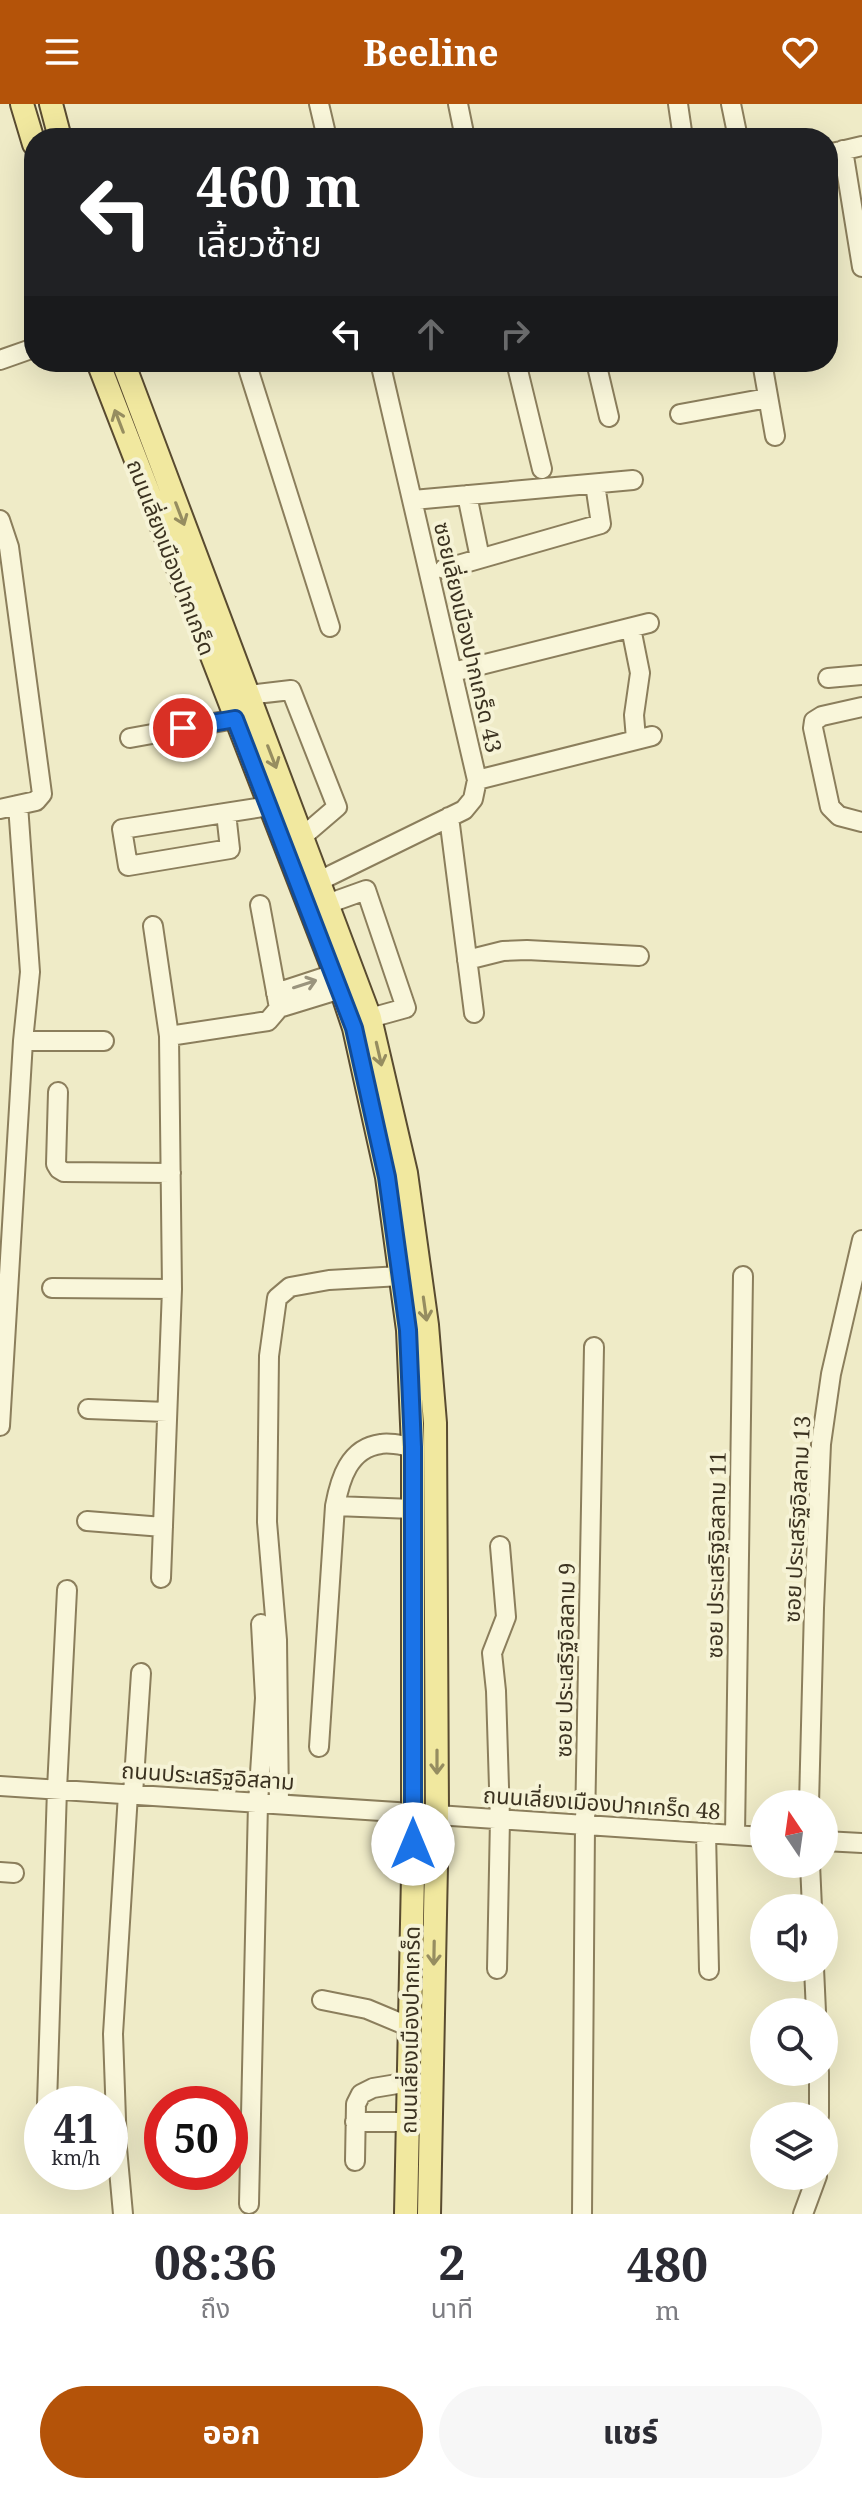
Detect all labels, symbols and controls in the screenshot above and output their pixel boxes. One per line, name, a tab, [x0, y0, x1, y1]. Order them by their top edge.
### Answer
text: Beeline	[363, 28, 499, 77]
icon: menu	[40, 30, 84, 74]
icon: heart	[778, 30, 822, 74]
text: 460 m	[196, 147, 361, 223]
icon: left	[64, 160, 168, 264]
text: เลี้ยวซ้าย	[196, 219, 322, 268]
icon: left	[325, 312, 369, 356]
icon: ahead	[409, 312, 453, 356]
icon: right	[493, 312, 537, 356]
one-way arrow	[111, 409, 125, 434]
street label: ถนนเลี่ยงเมืองปากเกร็ด	[121, 455, 223, 659]
one-way arrow	[174, 501, 188, 525]
street label: ซอยเลี่ยงเมืองปากเกร็ด 43	[428, 519, 510, 755]
pin	[149, 694, 217, 762]
icon: arrive	[161, 706, 205, 750]
one-way arrow	[266, 744, 280, 769]
one-way arrow	[292, 975, 317, 990]
one-way arrow	[372, 1040, 387, 1066]
one-way arrow	[417, 1296, 432, 1322]
street label: ซอย ประเสริฐอิสลาม 13	[776, 1415, 816, 1623]
street label: ซอย ประเสริฐอิสลาม 11	[698, 1451, 732, 1659]
street label: ซอย ประเสริฐอิสลาม 9	[547, 1562, 581, 1758]
one-way arrow	[429, 1748, 445, 1775]
street label: ถนนประเสริฐอิสลาม	[120, 1754, 296, 1796]
street label: ถนนเลี่ยงเมืองปากเกร็ด 48	[482, 1779, 722, 1825]
north arrow	[750, 1790, 838, 1878]
map controls	[750, 1790, 838, 2190]
position arrow	[371, 1802, 455, 1886]
button: sound	[750, 1894, 838, 1982]
street label: ถนนเลี่ยงเมืองปากเกร็ด	[392, 1926, 426, 2134]
one-way arrow	[426, 1939, 442, 1966]
button: search	[750, 1998, 838, 2086]
speed limit sign: 50	[144, 2086, 248, 2190]
text: 41	[53, 2100, 99, 2155]
button: layers	[750, 2102, 838, 2190]
text: km/h	[51, 2144, 101, 2171]
text: 08:36	[154, 2229, 277, 2294]
text: 2	[438, 2229, 465, 2294]
text: 480	[627, 2231, 708, 2296]
text: ถึง	[201, 2290, 230, 2326]
text: นาที	[431, 2290, 473, 2326]
text: m	[655, 2292, 680, 2328]
button: ออก	[40, 2386, 423, 2478]
button: แชร์	[439, 2386, 822, 2478]

